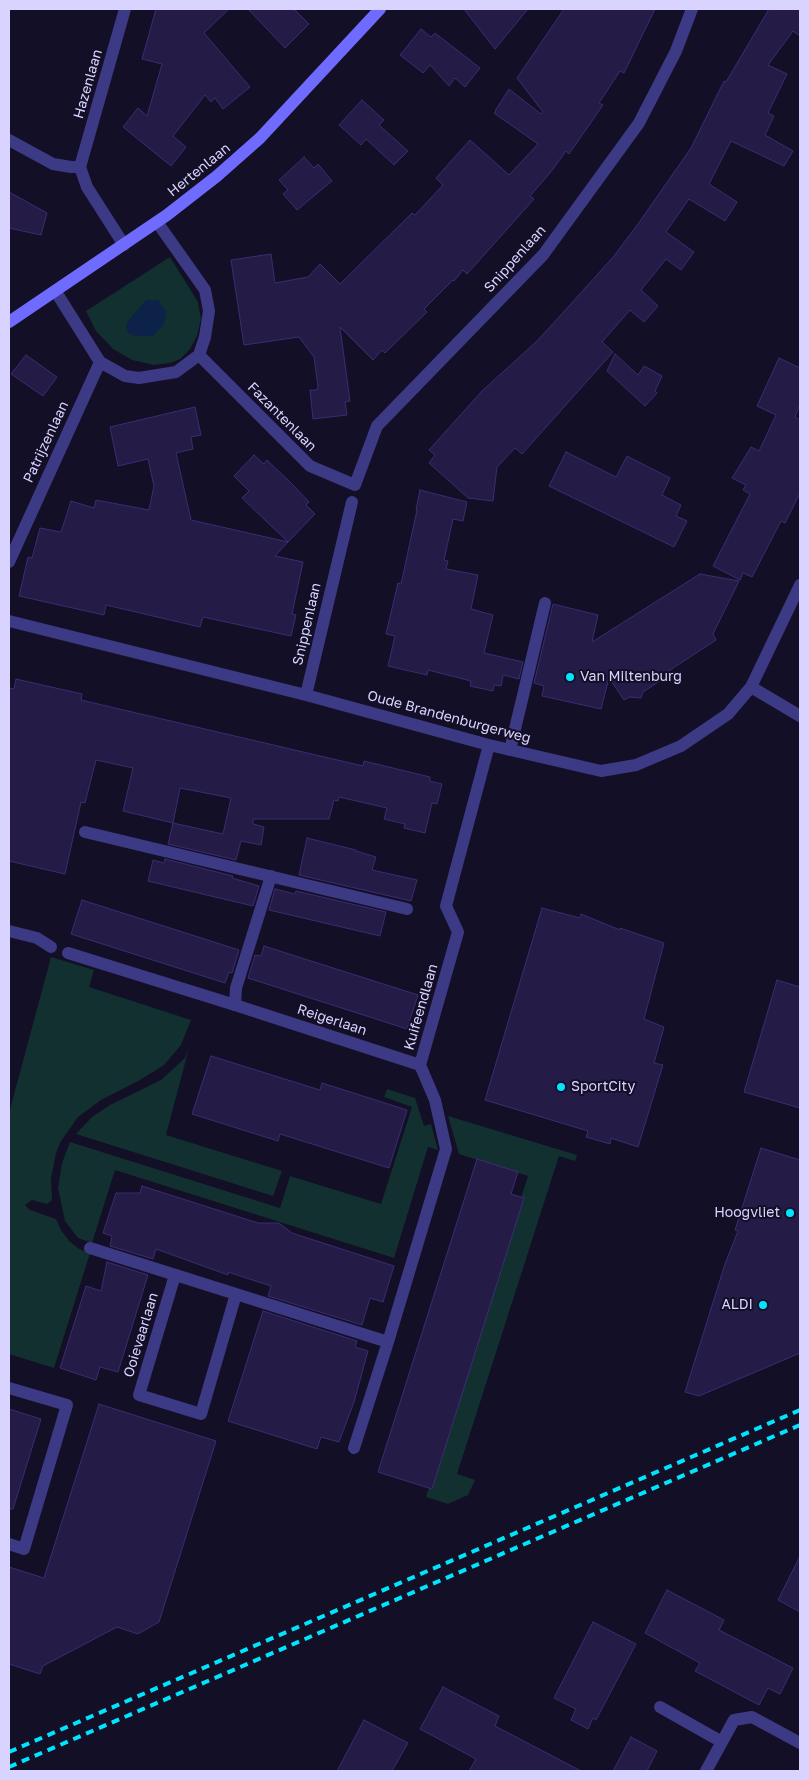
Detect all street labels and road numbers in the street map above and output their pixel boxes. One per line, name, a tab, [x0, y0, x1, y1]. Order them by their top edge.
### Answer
street label: Hazenlaan	[70, 47, 106, 121]
street label: Hertenlaan	[164, 140, 234, 200]
street label: Snippenlaan	[481, 222, 549, 296]
street label: Fazantenlaan	[244, 379, 320, 455]
street label: Patrijzenlaan	[20, 399, 72, 485]
street label: Snippenlaan	[289, 581, 325, 667]
street label: Oude Brandenburgerweg	[365, 687, 533, 747]
street label: Kuifeendlaan	[401, 962, 441, 1052]
street label: Reigerlaan	[295, 1001, 369, 1039]
street label: Ooievaarlaan	[120, 1290, 162, 1380]

